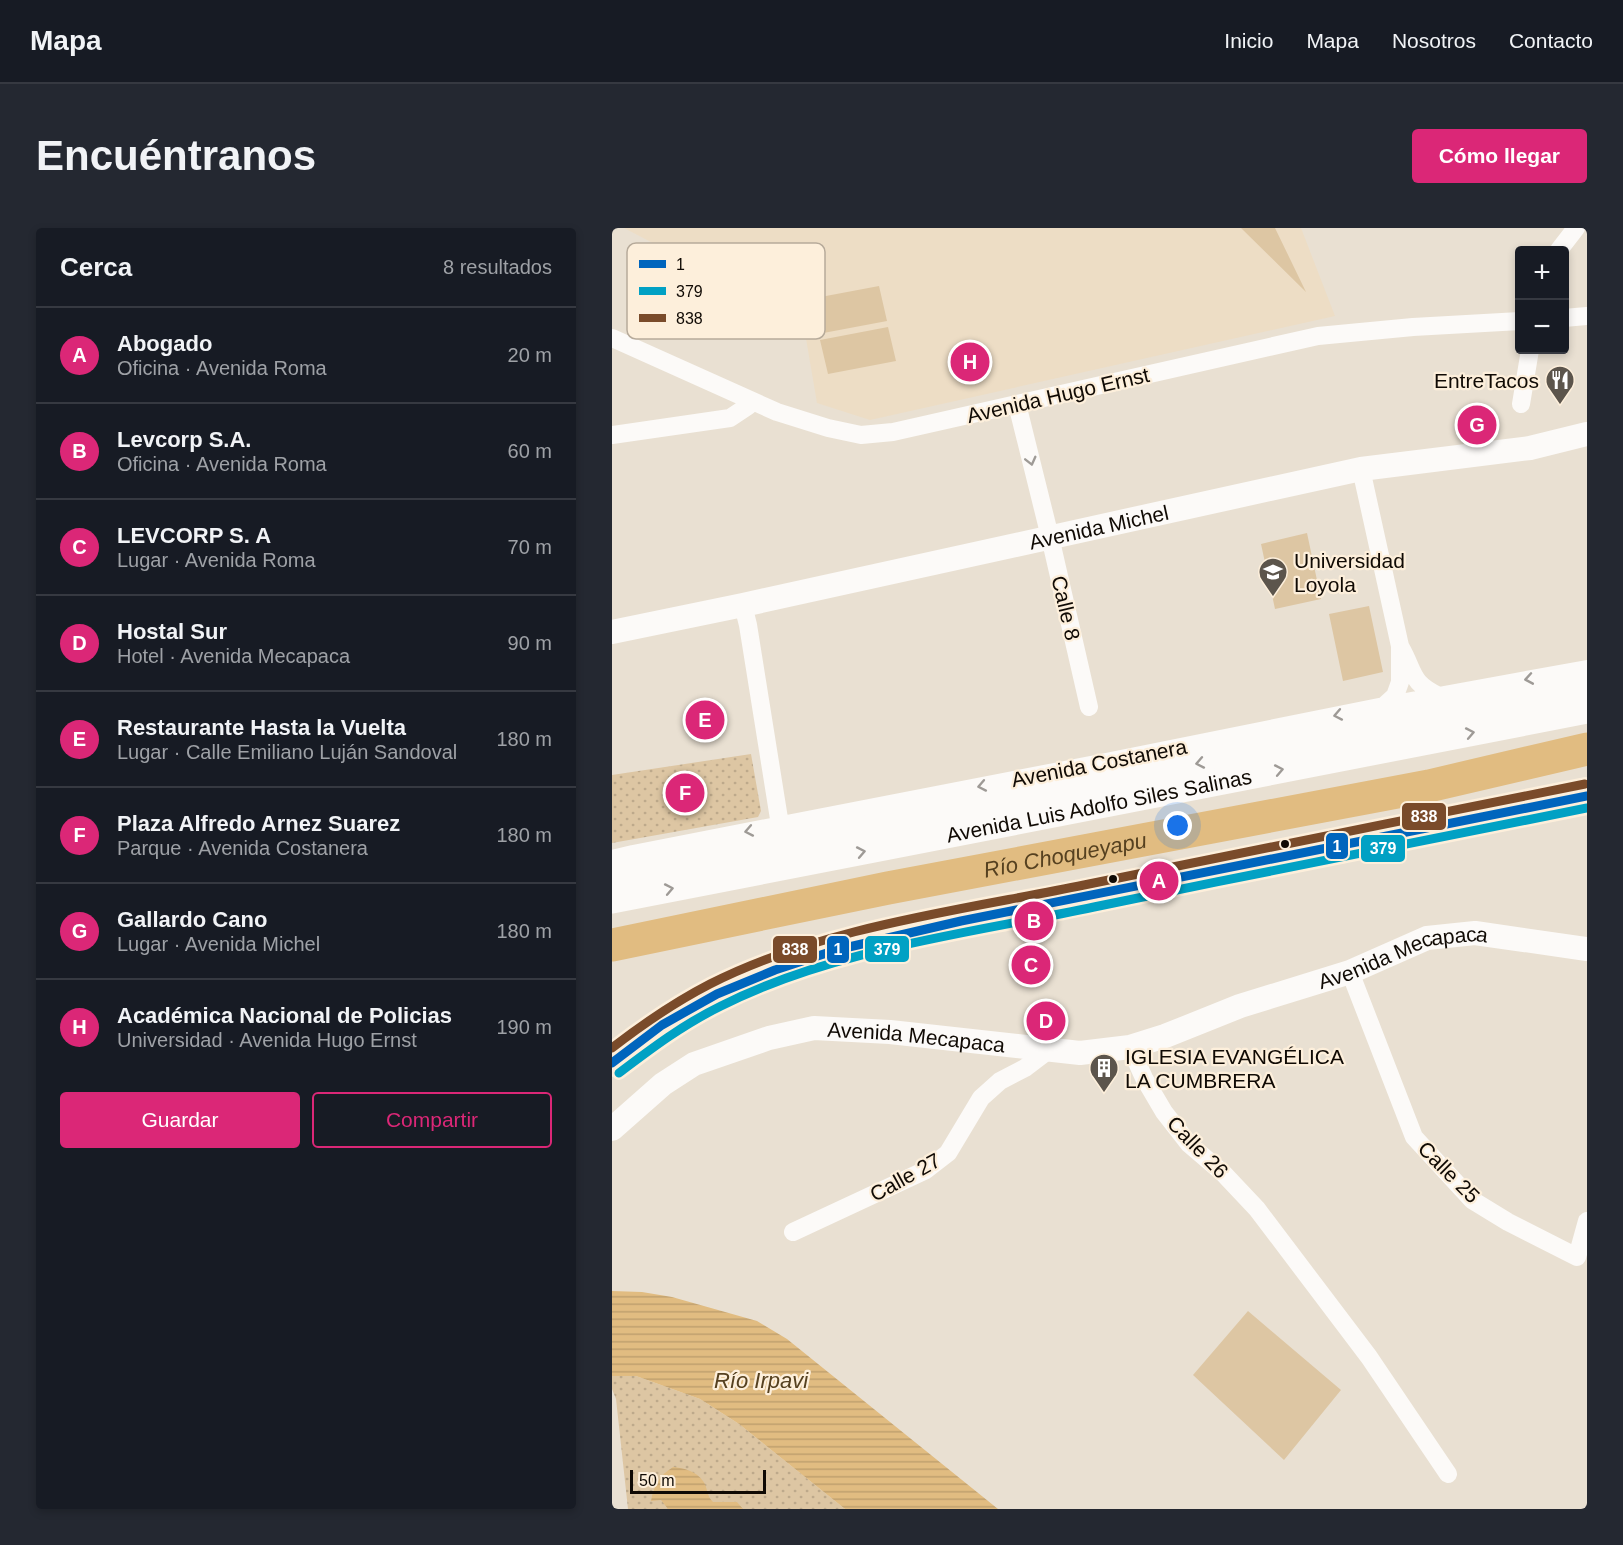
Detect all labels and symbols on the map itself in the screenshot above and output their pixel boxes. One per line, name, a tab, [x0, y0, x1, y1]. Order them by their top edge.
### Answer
legend	[627, 243, 825, 339]
text: 1	[676, 256, 685, 273]
text: 379	[676, 283, 703, 300]
text: 838	[676, 310, 703, 327]
pin: H	[950, 340, 990, 384]
street label: Avenida Hugo Ernst	[964, 362, 1152, 428]
restaurant icon: EntreTacos	[1544, 364, 1576, 406]
place label: EntreTacos	[1434, 369, 1539, 392]
pin: G	[1458, 402, 1496, 448]
one-way arrow	[1023, 456, 1036, 466]
street label: Avenida Michel	[1027, 500, 1171, 553]
place label: Universidad Loyola	[1294, 549, 1405, 596]
school or university icon: Universidad Loyola	[1257, 556, 1289, 598]
street label: Calle 8	[1047, 574, 1085, 642]
one-way arrow	[1525, 673, 1534, 685]
pin: E	[686, 698, 724, 742]
one-way arrow	[1333, 708, 1343, 721]
one-way arrow	[1465, 727, 1475, 740]
street label: Avenida Costanera	[1009, 735, 1189, 791]
one-way arrow	[1195, 756, 1205, 769]
street label: Avenida Luis Adolfo Siles Salinas	[944, 764, 1253, 846]
one-way arrow	[1274, 764, 1284, 777]
pin: F	[666, 770, 704, 816]
one-way arrow	[977, 779, 987, 792]
line badge: 838	[1401, 802, 1447, 831]
text: 838	[1411, 808, 1437, 825]
your location	[1163, 811, 1192, 840]
one-way arrow	[744, 824, 754, 837]
water label: Río Choqueyapu	[982, 827, 1149, 882]
line badge: 1	[1325, 832, 1349, 860]
line badge: 379	[1360, 834, 1406, 863]
unlabelled marker	[1279, 838, 1291, 850]
text: 1	[1333, 838, 1342, 855]
text: 379	[1370, 840, 1396, 857]
one-way arrow	[856, 846, 866, 859]
pin: A	[1140, 858, 1178, 904]
unlabelled marker	[1107, 873, 1119, 885]
one-way arrow	[664, 883, 674, 896]
pin: B	[1014, 898, 1054, 944]
street label: Avenida Mecapaca	[1315, 921, 1490, 993]
line badge: 838	[772, 935, 818, 964]
line badge: 1	[826, 935, 850, 964]
line badge: 379	[864, 935, 910, 963]
text: 838	[782, 941, 808, 958]
text: 1	[834, 941, 843, 958]
text: 379	[874, 941, 900, 958]
pin: C	[1012, 942, 1050, 988]
pin: D	[1026, 998, 1066, 1044]
street label: Avenida Mecapaca	[827, 1017, 1007, 1056]
place label: IGLESIA EVANGÉLICA LA CUMBRERA	[1125, 1045, 1344, 1092]
building icon: IGLESIA EVANGÉLICA LA CUMBRERA	[1088, 1052, 1120, 1094]
street label: Calle 26	[1163, 1111, 1233, 1183]
street label: Calle 25	[1414, 1137, 1484, 1207]
street label: Calle 27	[866, 1148, 944, 1206]
water label: Río Irpavi	[714, 1368, 809, 1393]
scale bar	[630, 1467, 766, 1494]

